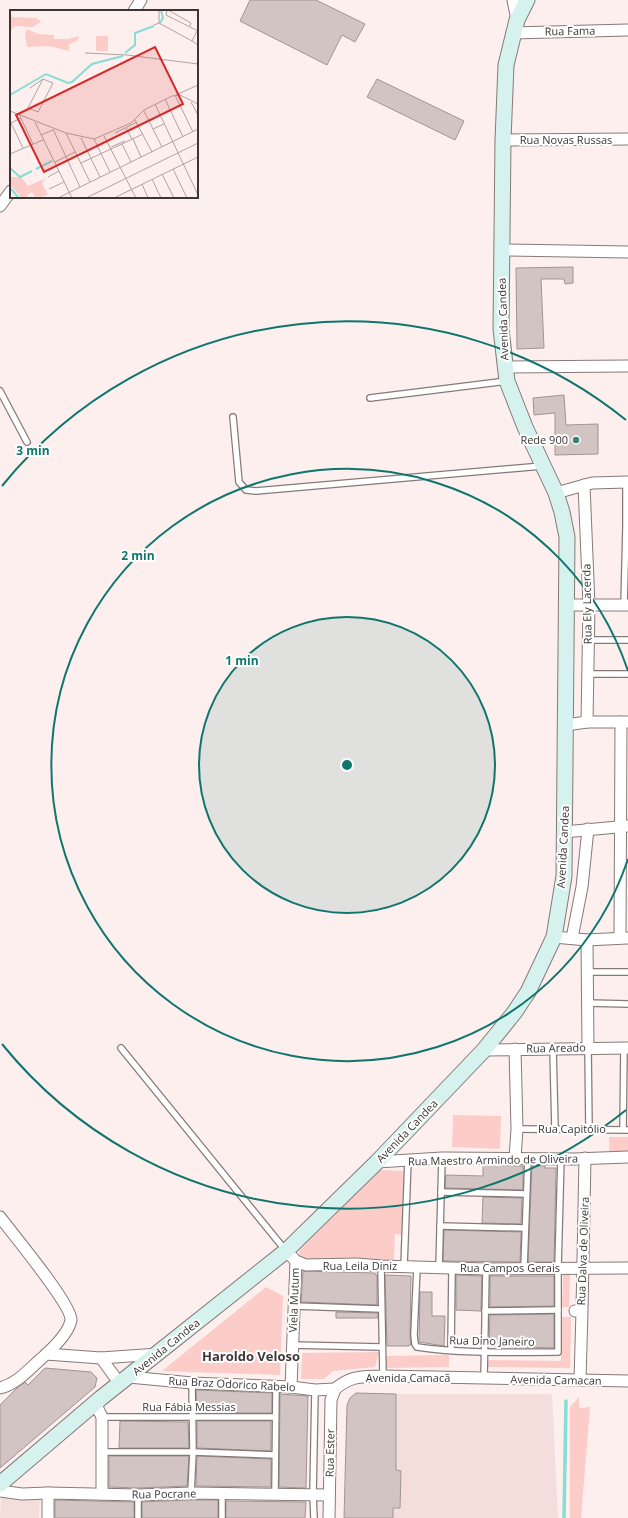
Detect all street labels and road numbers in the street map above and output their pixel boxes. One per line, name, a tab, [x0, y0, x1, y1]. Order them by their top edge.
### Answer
street label: Rua Fama	[545, 23, 595, 38]
street label: Rua Novas Russas	[520, 132, 612, 147]
street label: Avenida Candea	[494, 277, 511, 361]
street label: Rua Ely Lacerda	[578, 564, 595, 644]
street label: Avenida Candea	[553, 805, 572, 889]
street label: Rua Areado	[526, 1039, 586, 1056]
street label: Avenida Candea	[373, 1096, 441, 1166]
street label: Rua Capitólio	[538, 1121, 606, 1136]
street label: Rua Maestro Armindo de Oliveira	[408, 1151, 578, 1168]
street label: Rua Dalva de Oliveira	[573, 1196, 592, 1306]
street label: Rua Leila Diniz	[323, 1258, 397, 1273]
street label: Rua Campos Gerais	[460, 1260, 560, 1275]
street label: Viela Mutum	[285, 1267, 302, 1333]
street label: Avenida Candea	[129, 1315, 203, 1378]
street label: Rua Dino Janeiro	[449, 1332, 535, 1349]
street label: Avenida Camacã	[366, 1370, 450, 1385]
street label: Avenida Camacan	[510, 1371, 602, 1388]
street label: Rua Braz Odorico Rabelo	[168, 1373, 296, 1394]
street label: Rua Fábia Messias	[142, 1399, 236, 1414]
street label: Rua Ester	[322, 1428, 337, 1477]
street label: Rua Pocrane	[132, 1485, 196, 1502]

